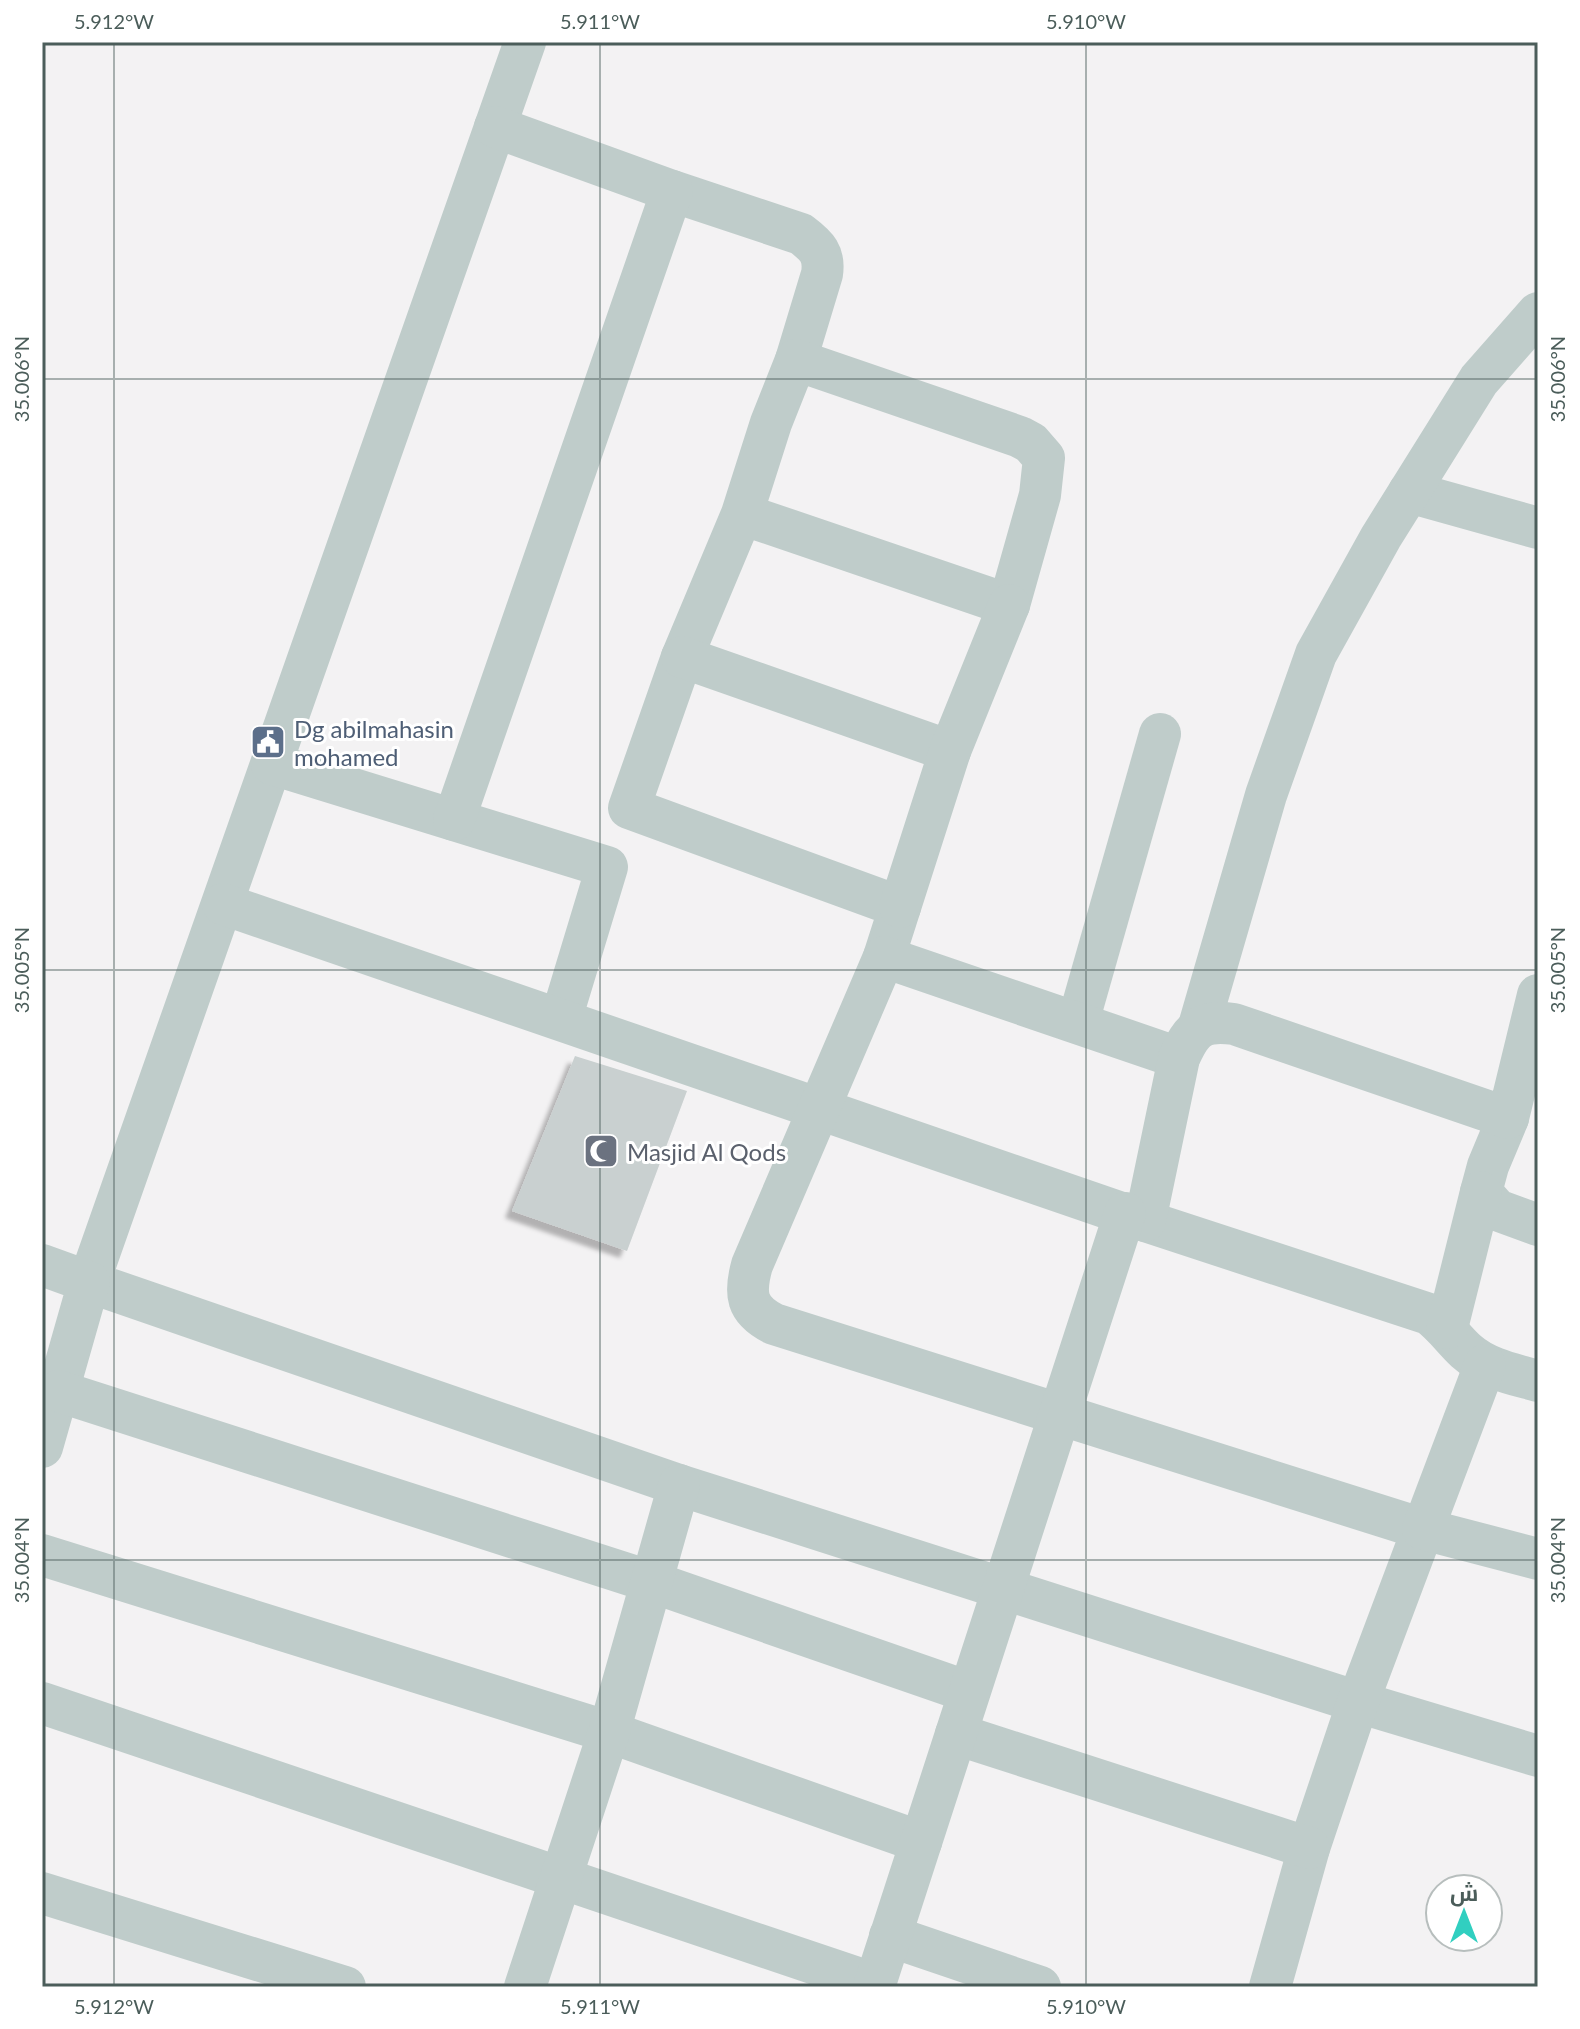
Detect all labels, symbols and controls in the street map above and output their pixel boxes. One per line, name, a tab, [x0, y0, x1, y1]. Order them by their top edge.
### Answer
text: 5.912°W	[74, 9, 154, 33]
text: 5.911°W	[560, 9, 640, 33]
text: 5.910°W	[1046, 9, 1126, 33]
text: 35.006°N	[9, 336, 33, 422]
text: 35.006°N	[1545, 336, 1569, 422]
place label: Dg abilmahasin mohamed	[294, 714, 454, 771]
public building icon: Dg abilmahasin mohamed	[249, 723, 287, 761]
text: 35.005°N	[9, 927, 33, 1013]
text: 35.005°N	[1545, 927, 1569, 1013]
mosque icon: Masjid Al Qods	[582, 1132, 620, 1170]
place label: Masjid Al Qods	[627, 1137, 786, 1166]
text: 35.004°N	[9, 1517, 33, 1603]
text: 35.004°N	[1545, 1517, 1569, 1603]
north arrow	[1424, 1873, 1504, 1953]
text: ش	[1450, 1879, 1478, 1907]
text: 5.912°W	[74, 1994, 154, 2018]
text: 5.911°W	[560, 1994, 640, 2018]
text: 5.910°W	[1046, 1994, 1126, 2018]

